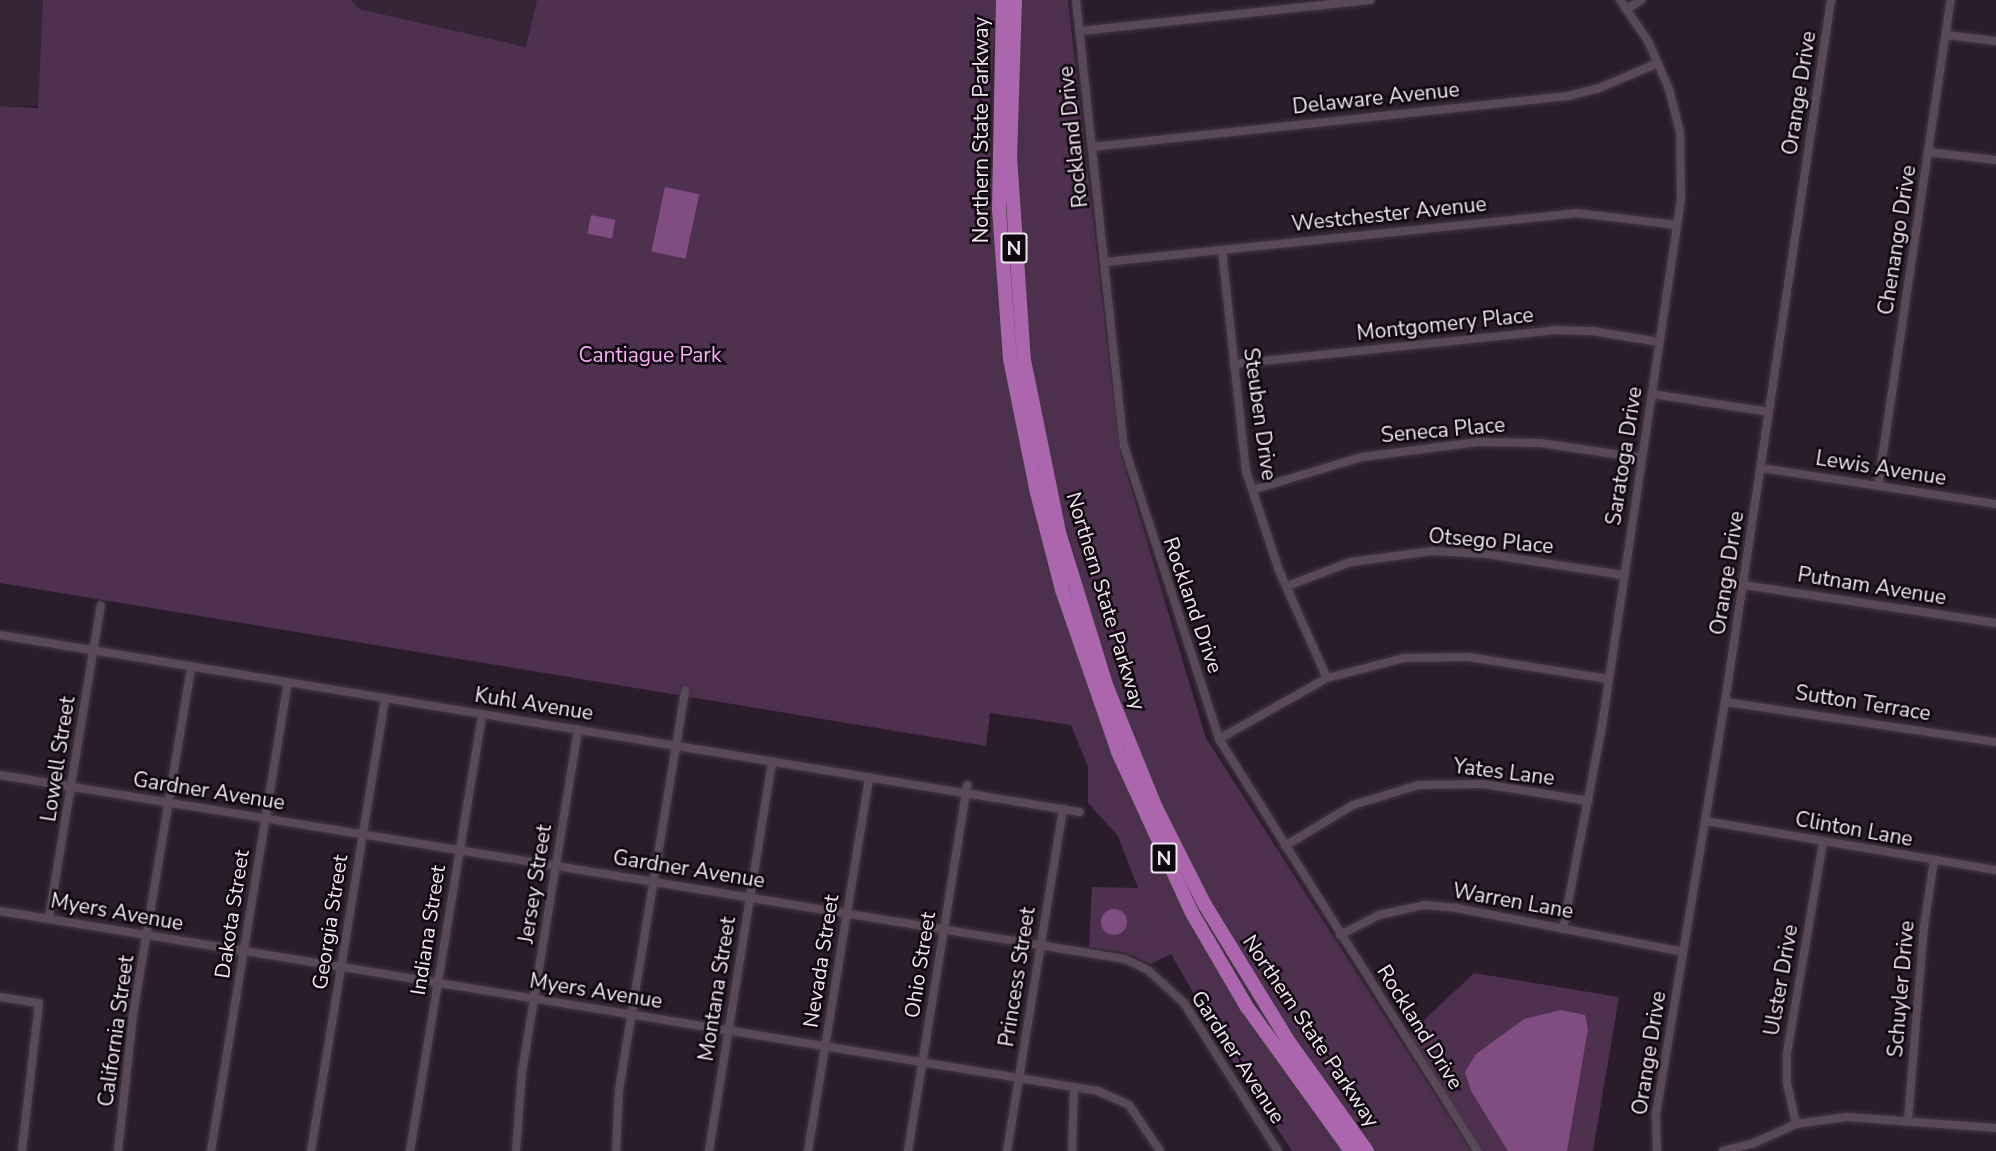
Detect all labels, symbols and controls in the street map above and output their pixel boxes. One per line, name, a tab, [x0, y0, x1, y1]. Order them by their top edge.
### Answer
street label: Northern State Parkway	[968, 17, 994, 243]
street label: Orange Drive	[1777, 29, 1821, 157]
street label: Rockland Drive	[1053, 65, 1093, 209]
street label: Delaware Avenue	[1291, 77, 1461, 119]
street label: Chenango Drive	[1873, 163, 1921, 317]
street label: Westchester Avenue	[1290, 191, 1488, 237]
road number: N	[1000, 231, 1028, 265]
street label: Montgomery Place	[1355, 302, 1535, 346]
park label: Cantiague Park	[579, 342, 721, 368]
street label: Steuben Drive	[1238, 346, 1282, 482]
street label: Saratoga Drive	[1601, 385, 1647, 527]
street label: Seneca Place	[1380, 412, 1506, 448]
street label: Lewis Avenue	[1814, 445, 1948, 491]
street label: Northern State Parkway	[1061, 489, 1151, 713]
street label: Orange Drive	[1705, 509, 1749, 637]
street label: Otsego Place	[1427, 523, 1555, 559]
street label: Rockland Drive	[1158, 534, 1228, 676]
street label: Putnam Avenue	[1796, 562, 1948, 610]
street label: Sutton Terrace	[1793, 680, 1933, 726]
street label: Kuhl Avenue	[473, 682, 595, 726]
street label: Lowell Street	[36, 694, 80, 824]
street label: Yates Lane	[1452, 753, 1556, 791]
street label: Gardner Avenue	[131, 767, 287, 815]
street label: Clinton Lane	[1793, 806, 1915, 852]
street label: Jersey Street	[513, 823, 557, 945]
road number: N	[1150, 841, 1178, 875]
street label: Gardner Avenue	[611, 845, 767, 893]
street label: Dakota Street	[209, 848, 255, 980]
street label: Georgia Street	[307, 853, 353, 991]
street label: Indiana Street	[405, 863, 451, 997]
street label: Warren Lane	[1451, 878, 1575, 924]
street label: Myers Avenue	[49, 888, 185, 936]
street label: Nevada Street	[798, 893, 844, 1029]
street label: Princess Street	[994, 905, 1040, 1049]
street label: Ohio Street	[899, 910, 941, 1020]
street label: Montana Street	[693, 915, 741, 1063]
street label: Schuyler Drive	[1882, 920, 1920, 1058]
street label: Ulster Drive	[1759, 922, 1803, 1038]
street label: Northern State Parkway	[1237, 930, 1385, 1132]
street label: California Street	[93, 954, 139, 1108]
street label: Rockland Drive	[1372, 960, 1468, 1094]
street label: Myers Avenue	[528, 968, 664, 1014]
street label: Gardner Avenue	[1186, 986, 1290, 1128]
street label: Orange Drive	[1627, 989, 1671, 1117]

